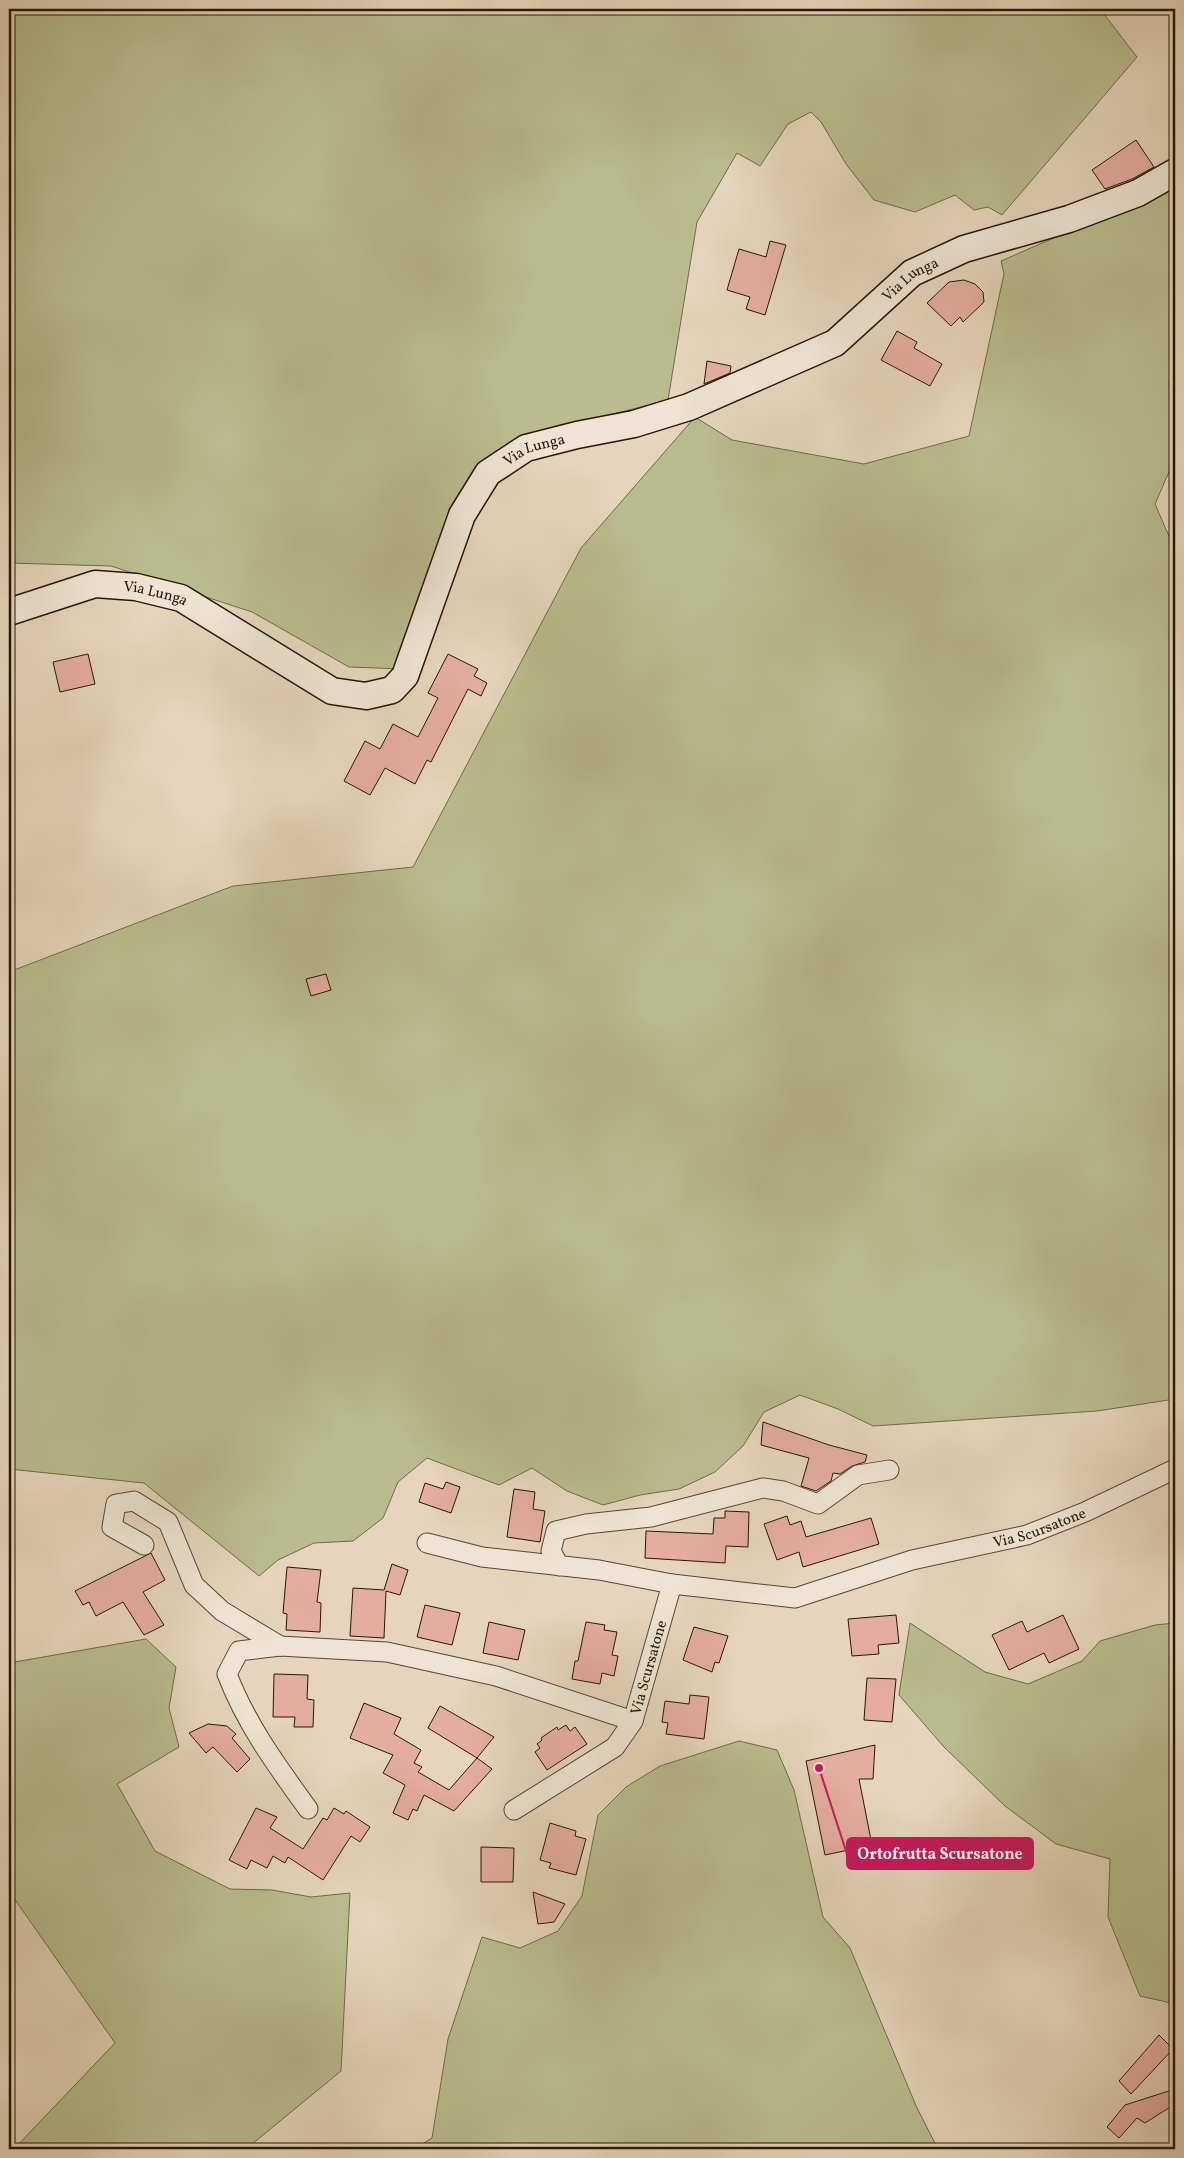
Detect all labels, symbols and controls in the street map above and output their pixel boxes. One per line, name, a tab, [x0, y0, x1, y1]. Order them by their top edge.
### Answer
street label: Via Lunga	[878, 253, 942, 307]
street label: Via Lunga	[499, 429, 567, 472]
street label: Via Lunga	[123, 577, 192, 612]
street label: Via Scursatone	[991, 1504, 1090, 1554]
street label: Via Scursatone	[626, 1618, 673, 1717]
callout: Ortofrutta Scursatone	[847, 1838, 1033, 1869]
text: Ortofrutta Scursatone	[857, 1844, 1023, 1866]

